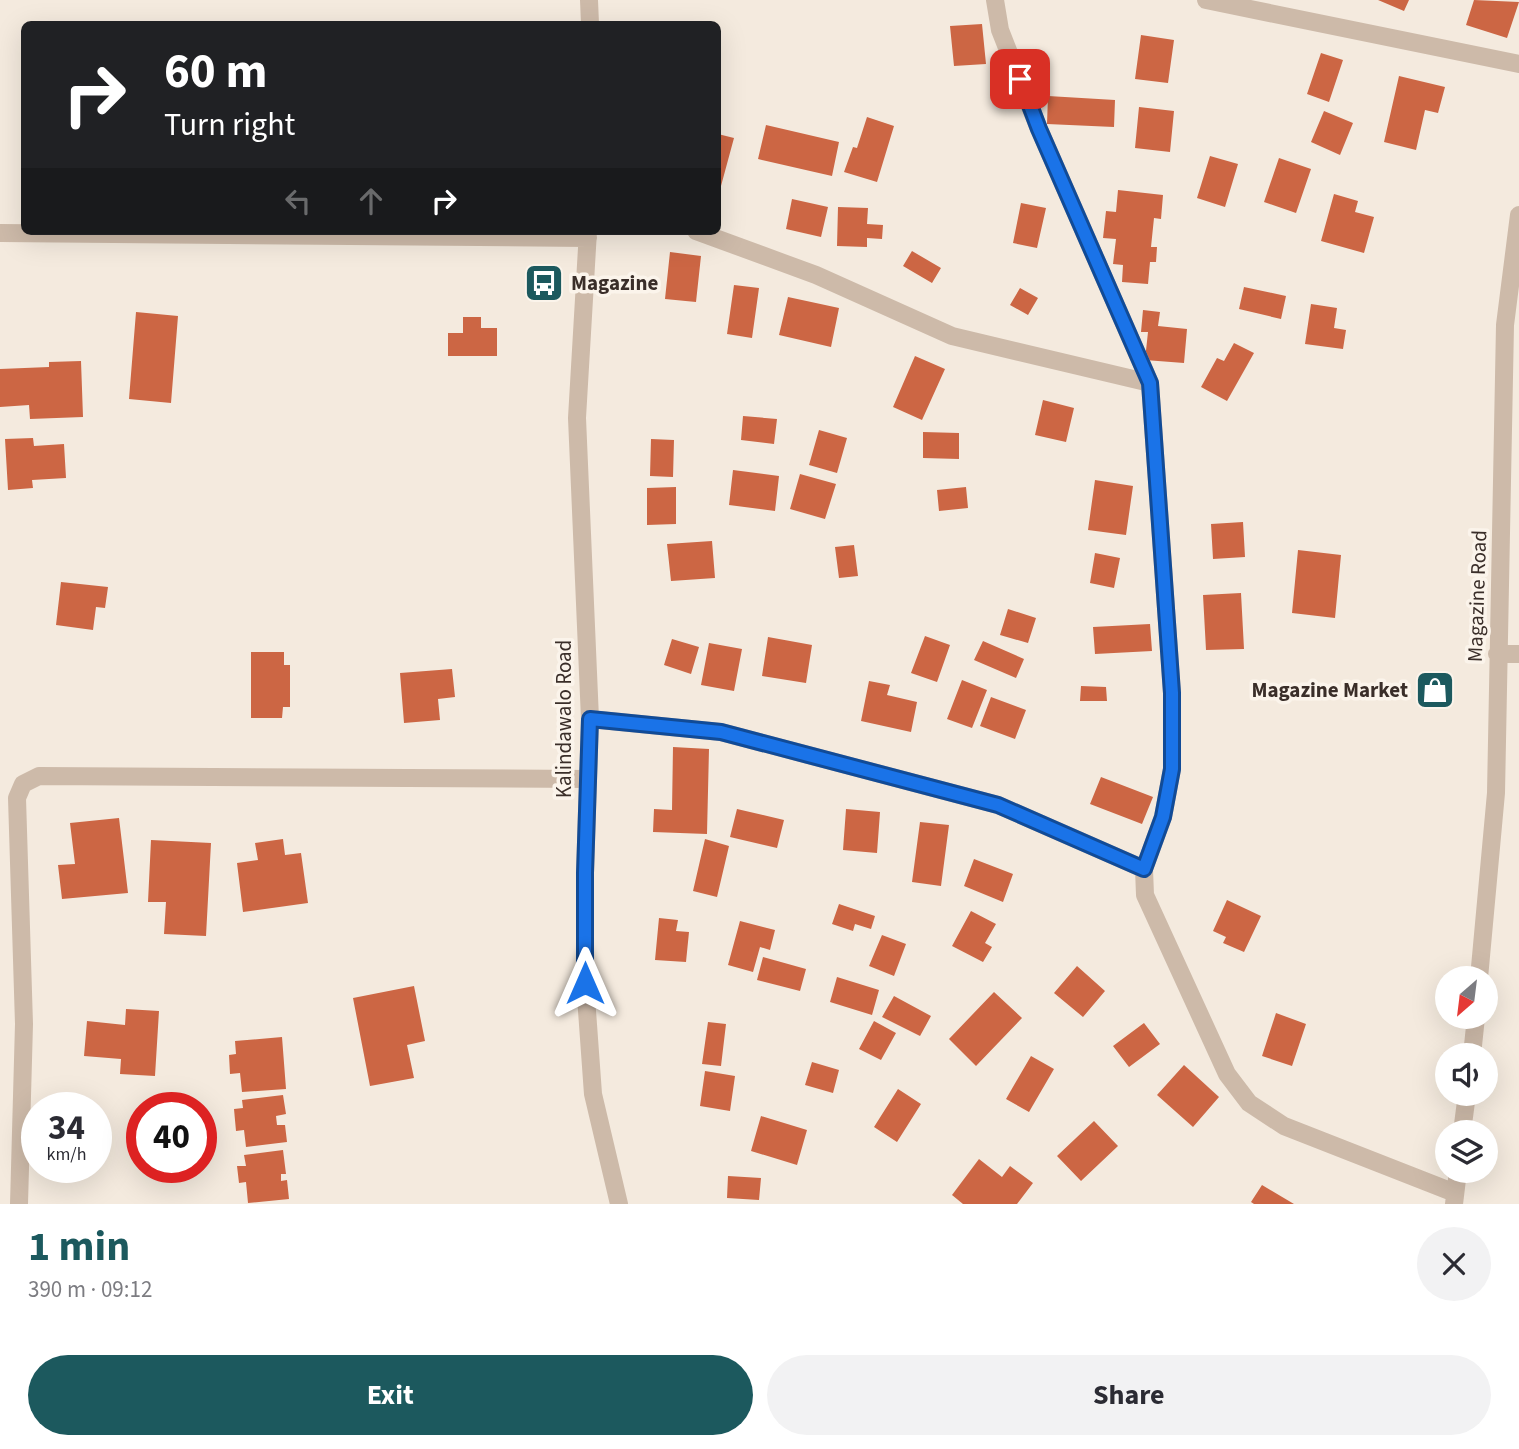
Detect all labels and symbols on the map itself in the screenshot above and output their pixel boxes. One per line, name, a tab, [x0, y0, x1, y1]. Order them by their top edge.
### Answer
pin	[990, 49, 1050, 109]
bus stop icon: Magazine	[523, 262, 565, 304]
place label: Magazine	[571, 268, 658, 298]
street label: Magazine Road	[1460, 530, 1494, 662]
street label: Kalindawalo Road	[549, 640, 579, 798]
shop icon: Magazine Market	[1414, 669, 1456, 711]
place label: Magazine Market	[1251, 675, 1408, 705]
position arrow	[548, 946, 622, 1020]
north arrow	[1435, 966, 1498, 1029]
speed limit sign: 40	[126, 1092, 217, 1183]

